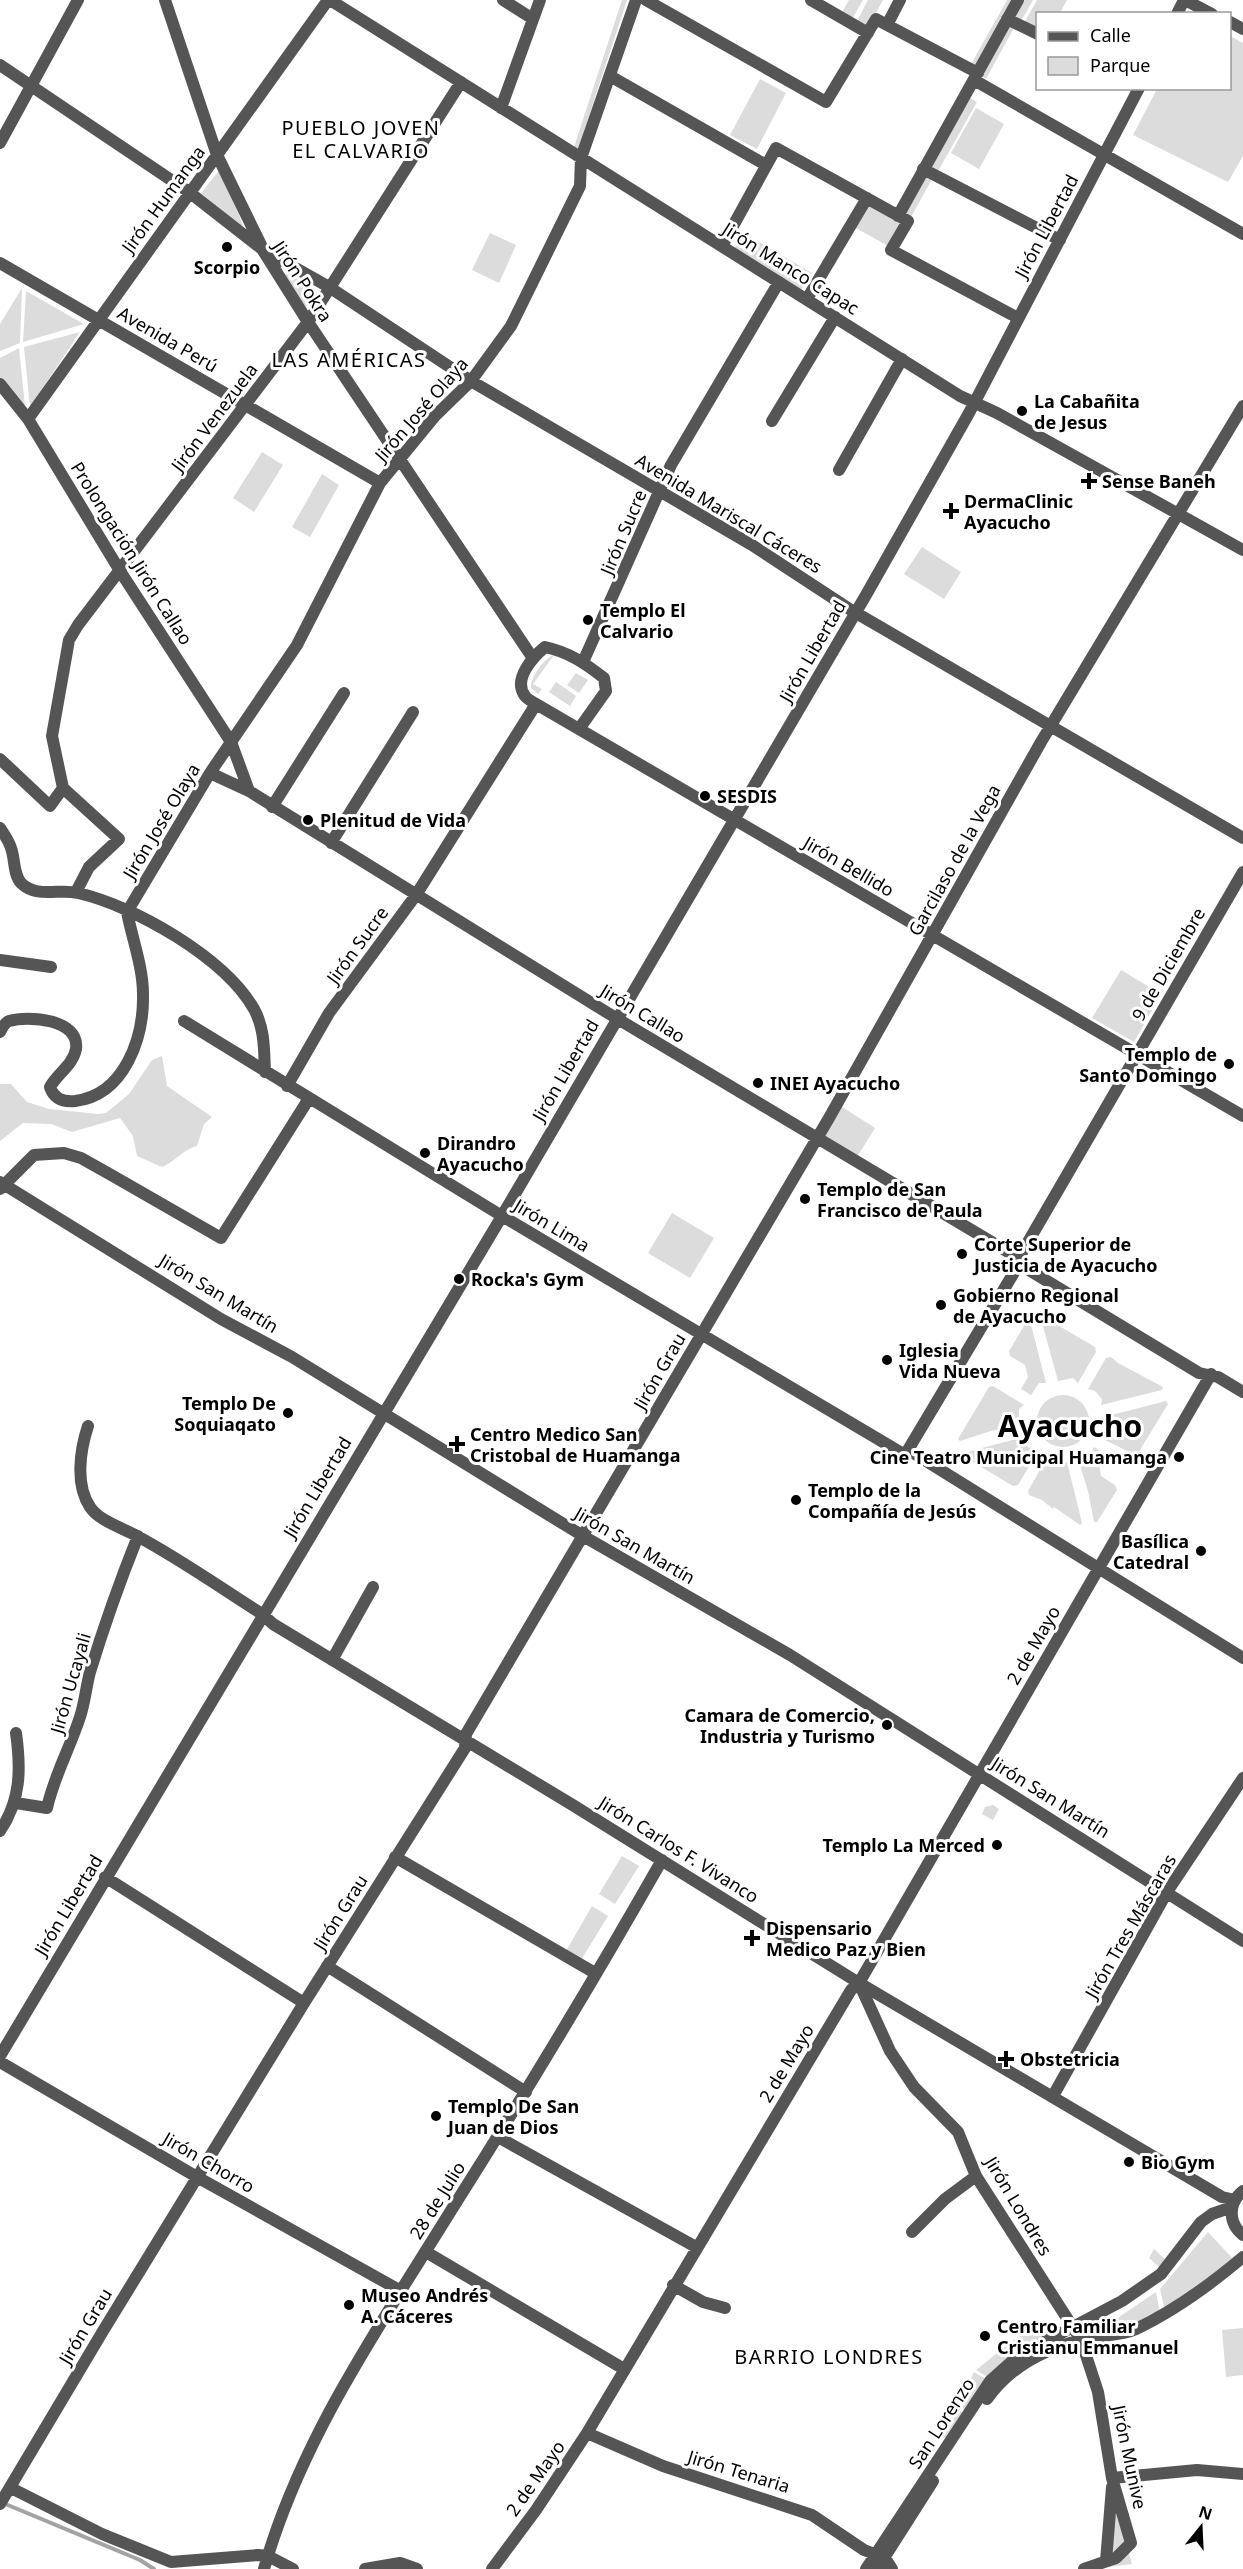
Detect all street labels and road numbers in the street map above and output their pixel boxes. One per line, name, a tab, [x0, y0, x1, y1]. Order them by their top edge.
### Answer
street label: Jirón Humanga	[115, 141, 210, 259]
street label: Jirón Libertad	[1008, 170, 1083, 284]
street label: Jirón Manco Capac	[717, 215, 864, 320]
street label: Jirón Pokra	[267, 234, 338, 326]
street label: Avenida Perú	[113, 301, 223, 377]
street label: Jirón José Olaya	[368, 352, 473, 468]
street label: Jirón Venezuela	[164, 358, 263, 478]
street label: Avenida Mariscal Cáceres	[631, 448, 827, 578]
street label: Prolongación Jirón Callao	[66, 457, 198, 649]
street label: Jirón Sucre	[594, 486, 652, 580]
street label: Jirón Libertad	[772, 596, 851, 708]
street label: Jirón José Olaya	[116, 759, 205, 885]
street label: Garcilaso de la Vega	[902, 780, 1006, 940]
street label: Jirón Bellido	[797, 829, 899, 902]
street label: Jirón Sucre	[320, 901, 393, 990]
street label: 9 de Diciembre	[1126, 903, 1210, 1025]
street label: Jirón Callao	[594, 977, 690, 1048]
street label: Jirón Libertad	[525, 1015, 604, 1127]
street label: Jirón Lima	[508, 1192, 594, 1257]
street label: Jirón San Martín	[153, 1247, 283, 1338]
street label: Jirón Grau	[626, 1328, 691, 1415]
street label: Jirón Libertad	[276, 1432, 357, 1544]
street label: Jirón San Martín	[569, 1500, 700, 1589]
street label: 2 de Mayo	[1001, 1601, 1065, 1689]
street label: Jirón Ucayali	[44, 1630, 96, 1738]
street label: Jirón San Martín	[986, 1750, 1115, 1843]
street label: Jirón Carlos F. Vivanco	[593, 1789, 763, 1908]
street label: Jirón Libertad	[27, 1850, 108, 1962]
street label: Jirón Tres Máscaras	[1078, 1850, 1181, 2004]
street label: Jirón Grau	[306, 1870, 373, 1956]
street label: 2 de Mayo	[753, 2019, 819, 2107]
street label: Jirón Chorro	[157, 2125, 259, 2198]
street label: Jirón Londres	[979, 2150, 1058, 2260]
street label: 28 de Julio	[404, 2157, 470, 2243]
street label: Jirón Grau	[52, 2284, 117, 2370]
street label: San Lorenzo	[903, 2373, 979, 2473]
street label: Jirón Munive	[1107, 2401, 1153, 2511]
street label: 2 de Mayo	[500, 2435, 570, 2521]
street label: Jirón Tenaria	[683, 2443, 793, 2498]

